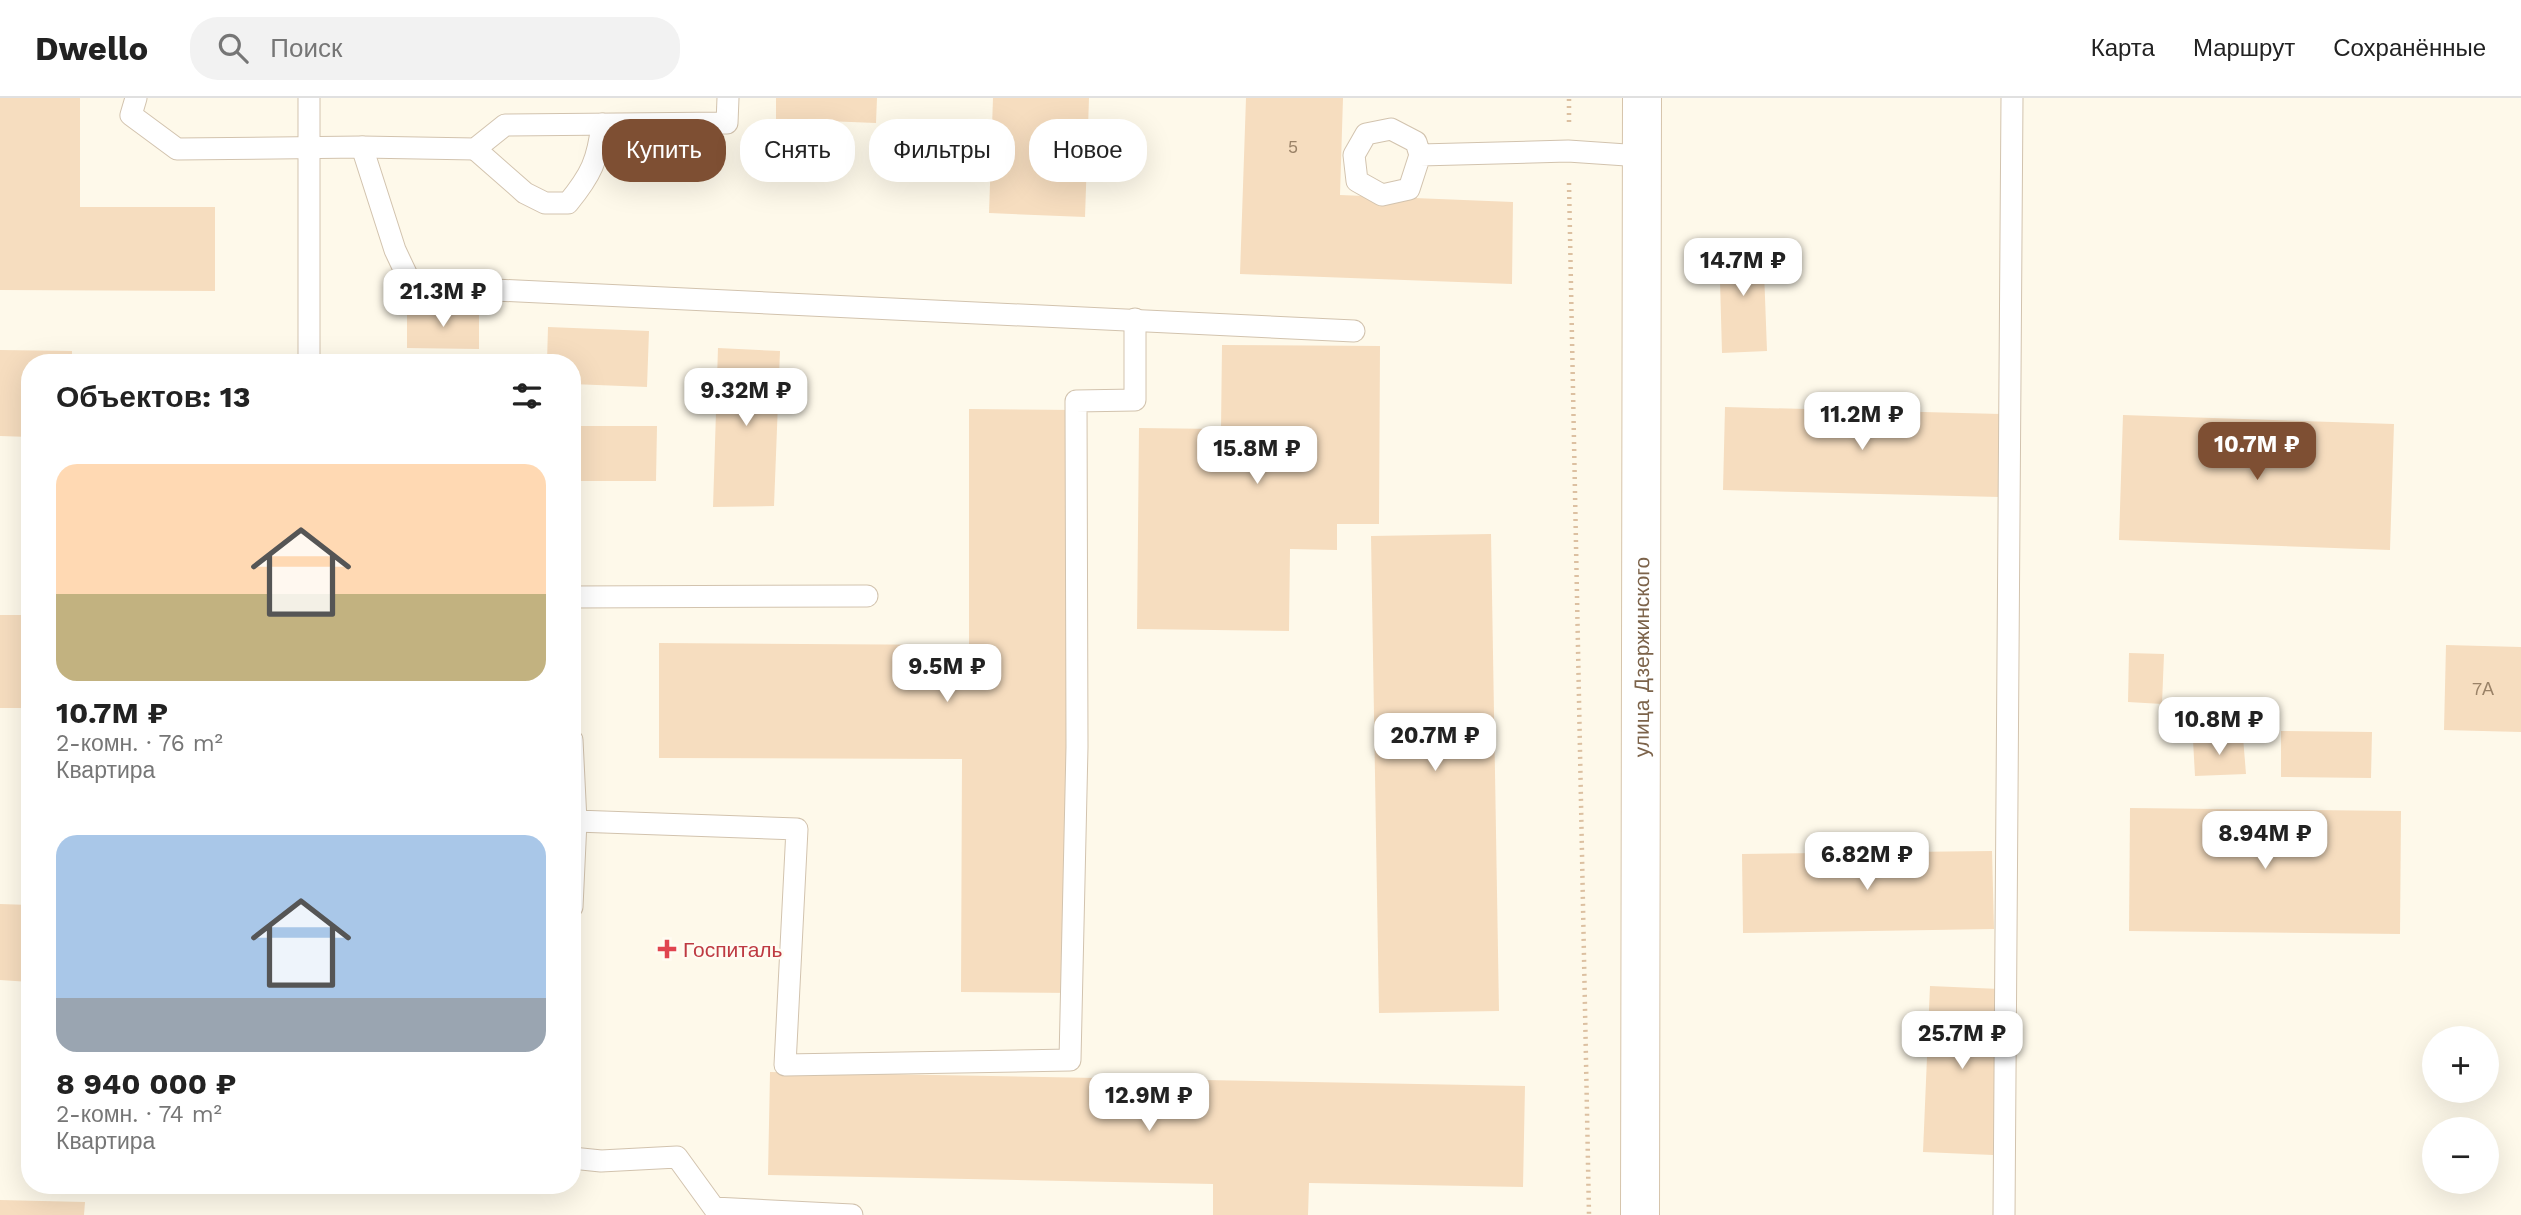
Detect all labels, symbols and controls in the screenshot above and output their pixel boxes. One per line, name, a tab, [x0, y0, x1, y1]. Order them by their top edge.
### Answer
search box	[190, 17, 680, 80]
text: Dwello	[35, 29, 148, 68]
icon: search	[214, 29, 252, 67]
text: Поиск	[270, 33, 342, 63]
text: Карта	[2091, 34, 2155, 62]
text: Маршрут	[2193, 34, 2295, 62]
text: Сохранённые	[2333, 34, 2486, 62]
chip: Купить	[602, 119, 726, 182]
chip: Снять	[740, 119, 855, 182]
chip: Фильтры	[869, 119, 1015, 182]
chip: Новое	[1029, 119, 1147, 182]
house number: 5	[1288, 136, 1298, 157]
pin: 14.7M ₽	[1678, 238, 1808, 298]
text: 14.7M ₽	[1700, 247, 1786, 274]
pin: 21.3M ₽	[378, 270, 508, 329]
text: 21.3M ₽	[399, 278, 487, 305]
pin: 9.32M ₽	[681, 368, 811, 428]
icon: filters	[508, 377, 546, 415]
text: 9.32M ₽	[700, 377, 792, 404]
text: Объектов: 13	[56, 379, 251, 414]
pin: 11.2M ₽	[1797, 392, 1927, 452]
text: 11.2M ₽	[1820, 401, 1904, 428]
pin: 10.7M ₽	[2192, 422, 2322, 482]
pin: 15.8M ₽	[1192, 426, 1322, 486]
text: 10.7M ₽	[2214, 431, 2300, 458]
text: 15.8M ₽	[1213, 435, 1301, 462]
icon: home	[238, 509, 364, 635]
street label: улица Дзержинского	[1628, 557, 1654, 757]
pin: 9.5M ₽	[890, 644, 1004, 704]
text: 9.5M ₽	[908, 653, 986, 680]
house number: 7А	[2472, 678, 2494, 699]
text: 10.7M ₽	[56, 695, 168, 730]
pin: 10.8M ₽	[2154, 698, 2284, 757]
text: 10.8M ₽	[2175, 706, 2263, 733]
pin: 20.7M ₽	[1370, 714, 1500, 773]
text: 20.7M ₽	[1390, 722, 1480, 749]
text: 2-комн. · 76 m²	[56, 730, 223, 757]
text: Квартира	[56, 757, 155, 784]
pin: 8.94M ₽	[2200, 812, 2330, 871]
text: 8.94M ₽	[2218, 820, 2312, 847]
pin: 6.82M ₽	[1802, 832, 1932, 892]
text: 6.82M ₽	[1821, 841, 1913, 868]
icon: home	[238, 880, 364, 1006]
place label: Госпиталь	[683, 937, 783, 962]
marker: Госпиталь	[657, 939, 677, 959]
pin: 25.7M ₽	[1897, 1012, 2027, 1071]
text: 25.7M ₽	[1918, 1020, 2006, 1047]
map controls	[2422, 1026, 2499, 1194]
button: +	[2422, 1026, 2499, 1103]
text: 8 940 000 ₽	[56, 1066, 236, 1101]
pin: 12.9M ₽	[1084, 1074, 1214, 1133]
text: 12.9M ₽	[1105, 1082, 1193, 1109]
text: 2-комн. · 74 m²	[56, 1101, 222, 1128]
button: −	[2422, 1117, 2499, 1194]
text: Квартира	[56, 1128, 155, 1155]

